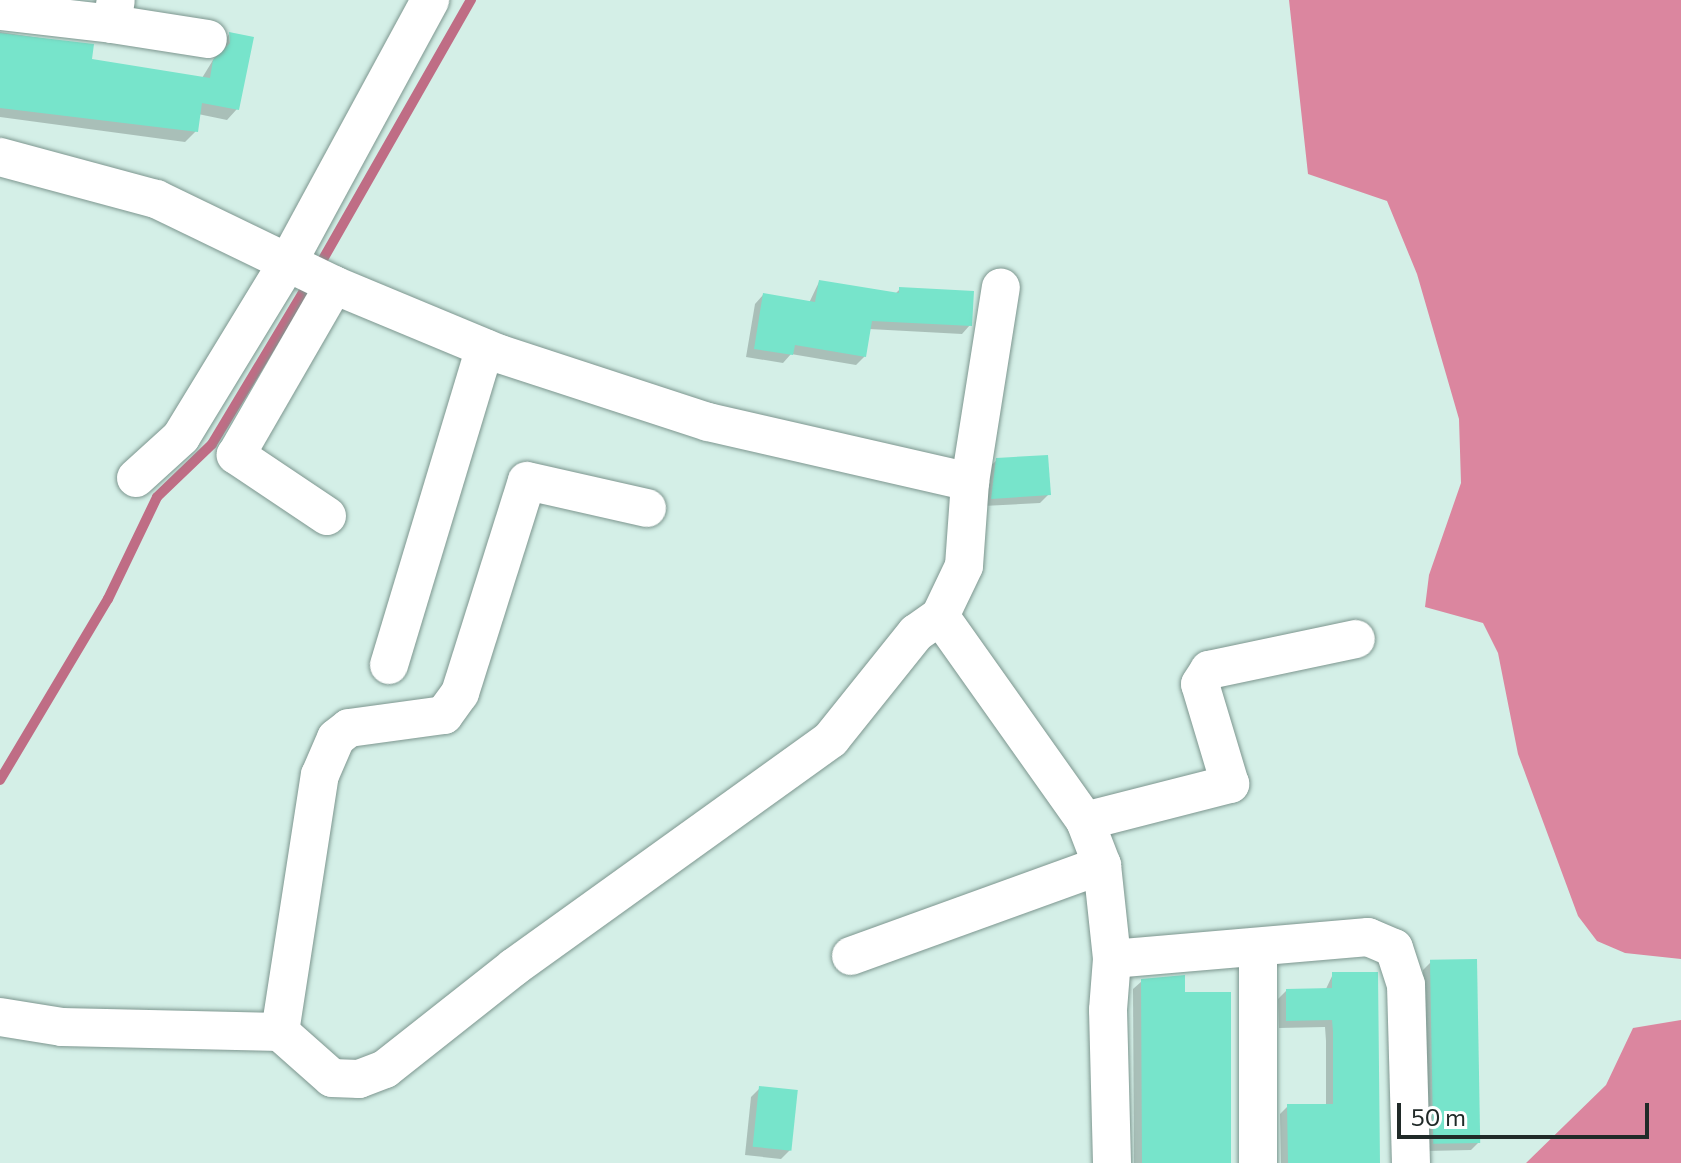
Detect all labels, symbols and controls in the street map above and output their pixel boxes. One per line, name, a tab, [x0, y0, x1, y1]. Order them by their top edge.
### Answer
scale bar	[1401, 1087, 1653, 1137]
text: 50 m	[1411, 1102, 1466, 1131]

